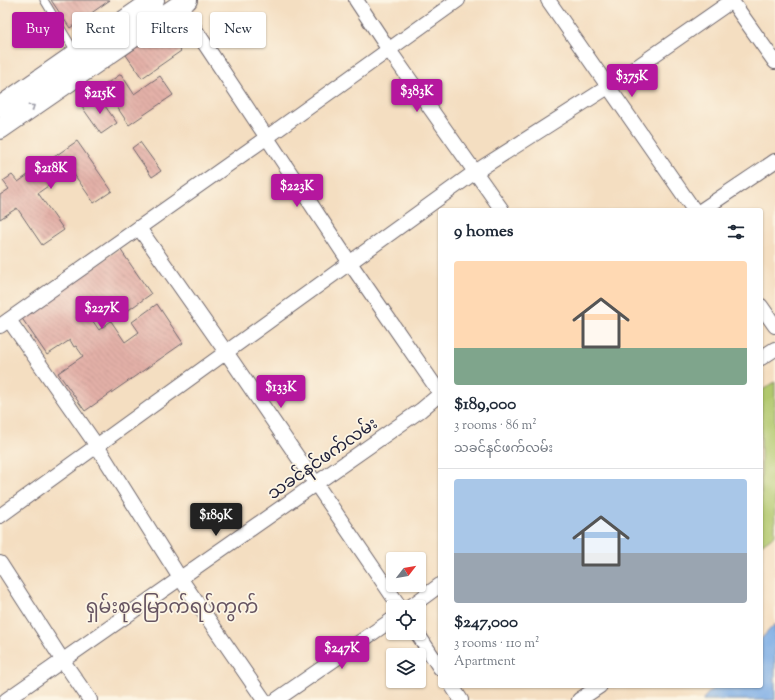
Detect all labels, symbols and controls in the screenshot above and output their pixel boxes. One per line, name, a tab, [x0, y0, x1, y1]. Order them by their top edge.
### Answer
chip: Buy	[12, 12, 64, 48]
chip: Rent	[72, 12, 129, 48]
chip: Filters	[137, 12, 202, 48]
chip: New	[210, 12, 266, 48]
pin: $375K	[604, 64, 660, 98]
text: $375K	[616, 68, 648, 86]
pin: $383K	[389, 79, 445, 113]
pin: $215K	[72, 81, 128, 115]
text: $383K	[400, 83, 434, 101]
text: $215K	[84, 85, 116, 103]
one-way arrow	[28, 104, 35, 112]
pin: $218K	[23, 156, 79, 190]
text: $218K	[34, 160, 68, 178]
pin: $223K	[269, 174, 325, 208]
text: $223K	[280, 178, 314, 196]
text: 9 homes	[454, 220, 513, 244]
icon: filters	[725, 221, 747, 243]
icon: home	[565, 287, 637, 359]
pin: $227K	[74, 296, 130, 330]
text: $227K	[84, 300, 120, 318]
pin: $133K	[253, 375, 309, 409]
text: $133K	[265, 379, 297, 397]
text: $189,000	[454, 393, 516, 417]
street label: သခင်နင်ဖက်လမ်း	[263, 412, 383, 507]
text: 3 rooms · 86 m²	[454, 417, 537, 435]
text: သခင်နင်ဖက်လမ်း	[454, 440, 553, 458]
pin: $189K	[188, 503, 244, 537]
icon: home	[565, 505, 637, 577]
text: $189K	[199, 507, 233, 525]
north arrow	[386, 552, 426, 592]
map controls	[386, 552, 426, 688]
district label: ရှမ်းစုမြောက်ရပ်ကွက်	[86, 592, 258, 623]
button: locate	[386, 600, 426, 640]
text: $247,000	[454, 611, 518, 635]
text: 3 rooms · 110 m²	[454, 635, 539, 653]
pin: $247K	[314, 636, 370, 670]
text: $247K	[324, 640, 360, 658]
button: layers	[386, 648, 426, 688]
text: Apartment	[454, 653, 515, 671]

